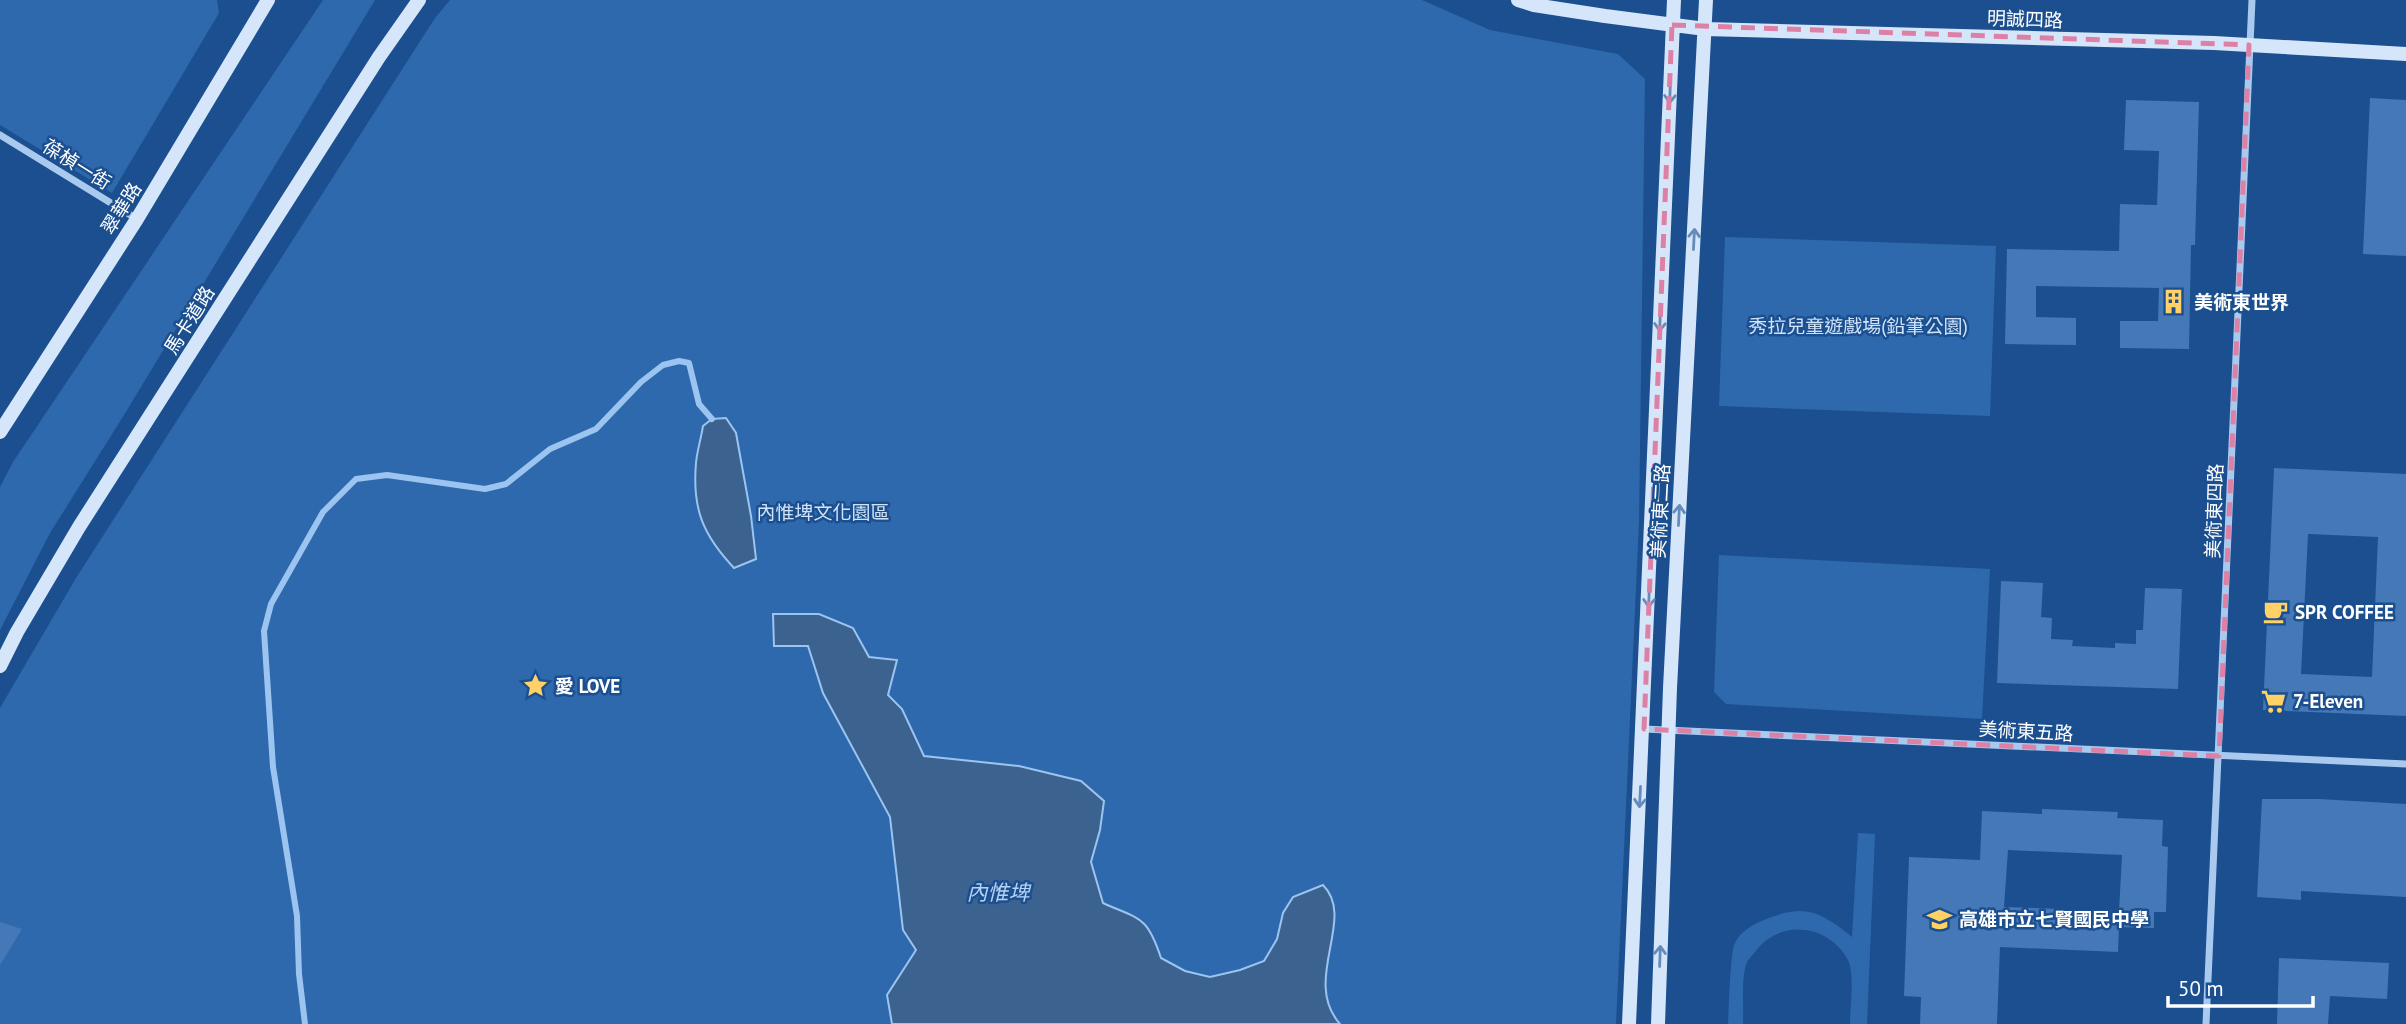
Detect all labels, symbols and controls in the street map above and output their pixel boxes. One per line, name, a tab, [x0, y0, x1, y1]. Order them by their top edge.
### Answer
street label: 明誠四路	[1987, 6, 2063, 32]
one-way arrow	[1663, 82, 1676, 105]
street label: 葆楨一街	[38, 134, 116, 194]
street label: 翠華路	[96, 177, 146, 239]
one-way arrow	[1687, 227, 1700, 250]
street label: 馬卡道路	[159, 281, 219, 359]
building icon: 美術東世界	[2160, 288, 2188, 316]
place label: 美術東世界	[2194, 290, 2289, 314]
one-way arrow	[1654, 309, 1667, 332]
park label: 秀拉兒童遊戲場(鉛筆公園)	[1748, 314, 1968, 338]
street label: 美術東二路	[1646, 463, 1674, 559]
street label: 美術東四路	[2200, 463, 2228, 559]
park label: 內惟埤文化園區	[756, 500, 890, 524]
one-way arrow	[1673, 504, 1686, 527]
one-way arrow	[1642, 585, 1655, 608]
cafe icon: SPR COFFEE	[2261, 598, 2289, 626]
place label: SPR COFFEE	[2295, 600, 2394, 624]
place icon: 愛 LOVE	[521, 672, 549, 700]
place label: 愛 LOVE	[555, 674, 620, 698]
supermarket icon: 7-Eleven	[2259, 687, 2287, 715]
place label: 7-Eleven	[2293, 689, 2363, 713]
street label: 美術東五路	[1978, 717, 2074, 745]
one-way arrow	[1634, 785, 1647, 808]
water label: 內惟埤	[967, 879, 1032, 906]
school or university icon: 高雄市立七賢國民中學	[1925, 905, 1953, 933]
place label: 高雄市立七賢國民中學	[1959, 907, 2149, 931]
one-way arrow	[1653, 945, 1667, 968]
scale bar	[2168, 964, 2313, 1008]
text: 50 m	[2178, 975, 2224, 1002]

